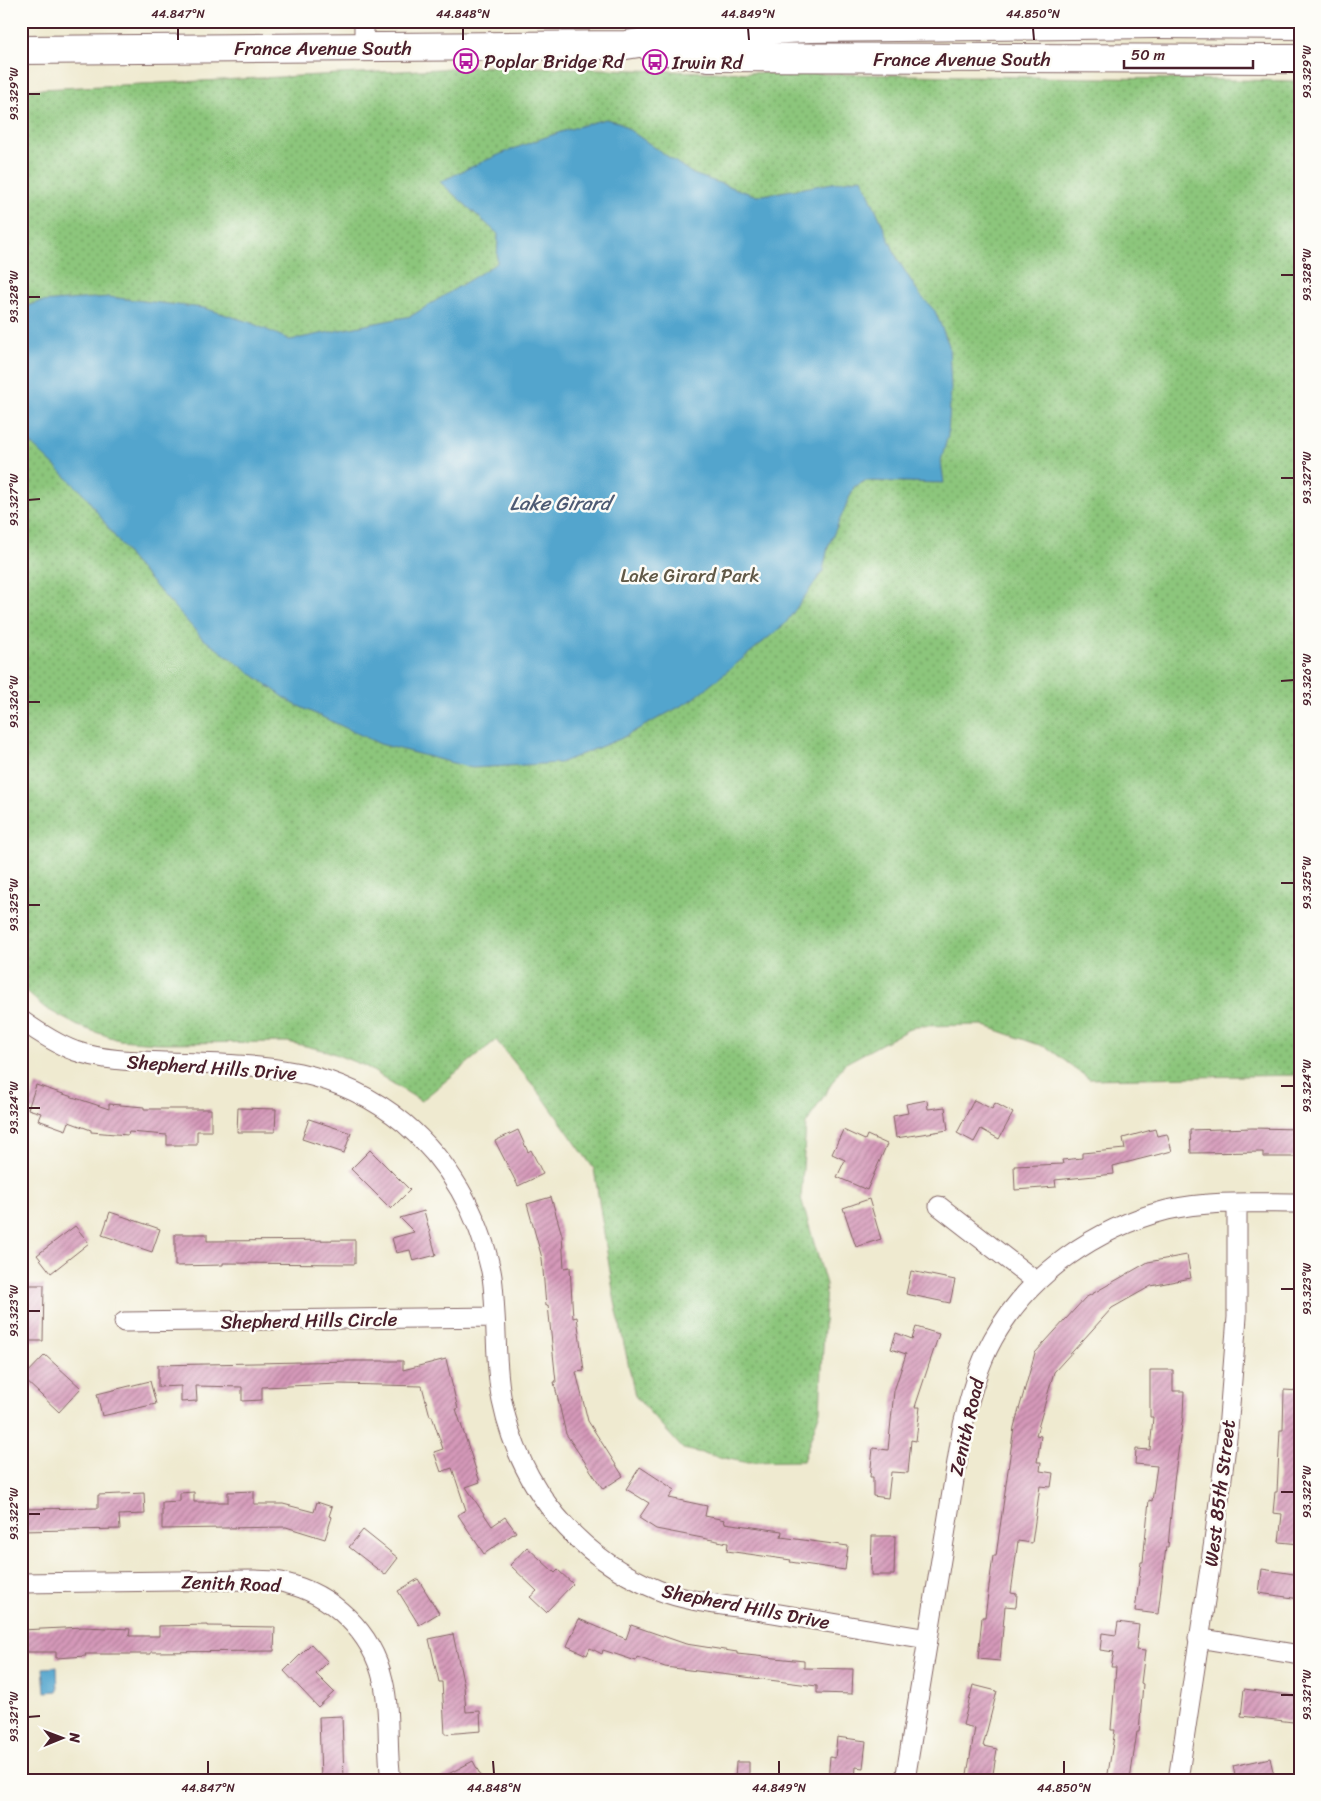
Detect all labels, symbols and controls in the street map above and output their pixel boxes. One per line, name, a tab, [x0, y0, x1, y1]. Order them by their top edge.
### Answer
text: 44.847°N	[151, 3, 206, 25]
text: 44.848°N	[436, 3, 491, 25]
text: 44.849°N	[721, 3, 776, 25]
text: 44.850°N	[1006, 3, 1061, 25]
street label: France Avenue South	[234, 32, 412, 65]
scale bar	[1124, 38, 1252, 70]
text: 50 m	[1131, 42, 1166, 68]
street label: France Avenue South	[873, 43, 1051, 76]
place label: Poplar Bridge Rd	[484, 45, 626, 78]
text: 93.329°W	[1296, 45, 1318, 98]
place label: Irwin Rd	[671, 46, 744, 79]
bus stop icon: Poplar Bridge Rd	[453, 48, 479, 74]
bus stop icon: Irwin Rd	[642, 49, 668, 75]
text: 93.329°W	[3, 67, 25, 120]
text: 93.328°W	[1296, 248, 1318, 301]
text: 93.328°W	[3, 270, 25, 323]
text: 93.327°W	[1296, 451, 1318, 504]
text: 93.327°W	[3, 473, 25, 526]
water label: Lake Girard	[510, 486, 616, 521]
park label: Lake Girard Park	[620, 559, 760, 592]
text: 93.326°W	[1296, 653, 1318, 706]
text: 93.326°W	[3, 675, 25, 728]
text: 93.325°W	[1296, 856, 1318, 909]
text: 93.325°W	[3, 878, 25, 931]
street label: Shepherd Hills Drive	[126, 1045, 298, 1090]
text: 93.324°W	[1296, 1059, 1318, 1112]
text: 93.324°W	[3, 1081, 25, 1134]
text: 93.323°W	[1296, 1262, 1318, 1315]
text: 93.323°W	[3, 1284, 25, 1337]
street label: Shepherd Hills Circle	[220, 1302, 398, 1339]
street label: Zenith Road	[939, 1373, 994, 1479]
street label: West 85th Street	[1194, 1418, 1245, 1568]
text: 93.322°W	[1296, 1465, 1318, 1518]
text: 93.322°W	[3, 1487, 25, 1540]
street label: Zenith Road	[181, 1565, 283, 1602]
street label: Shepherd Hills Drive	[659, 1574, 833, 1639]
text: 93.321°W	[1296, 1669, 1318, 1720]
text: 93.321°W	[3, 1691, 25, 1742]
north arrow	[38, 1714, 88, 1764]
text: N	[62, 1732, 87, 1743]
text: 44.847°N	[181, 1777, 236, 1799]
text: 44.848°N	[467, 1777, 522, 1799]
text: 44.849°N	[752, 1777, 807, 1799]
text: 44.850°N	[1037, 1777, 1092, 1799]

